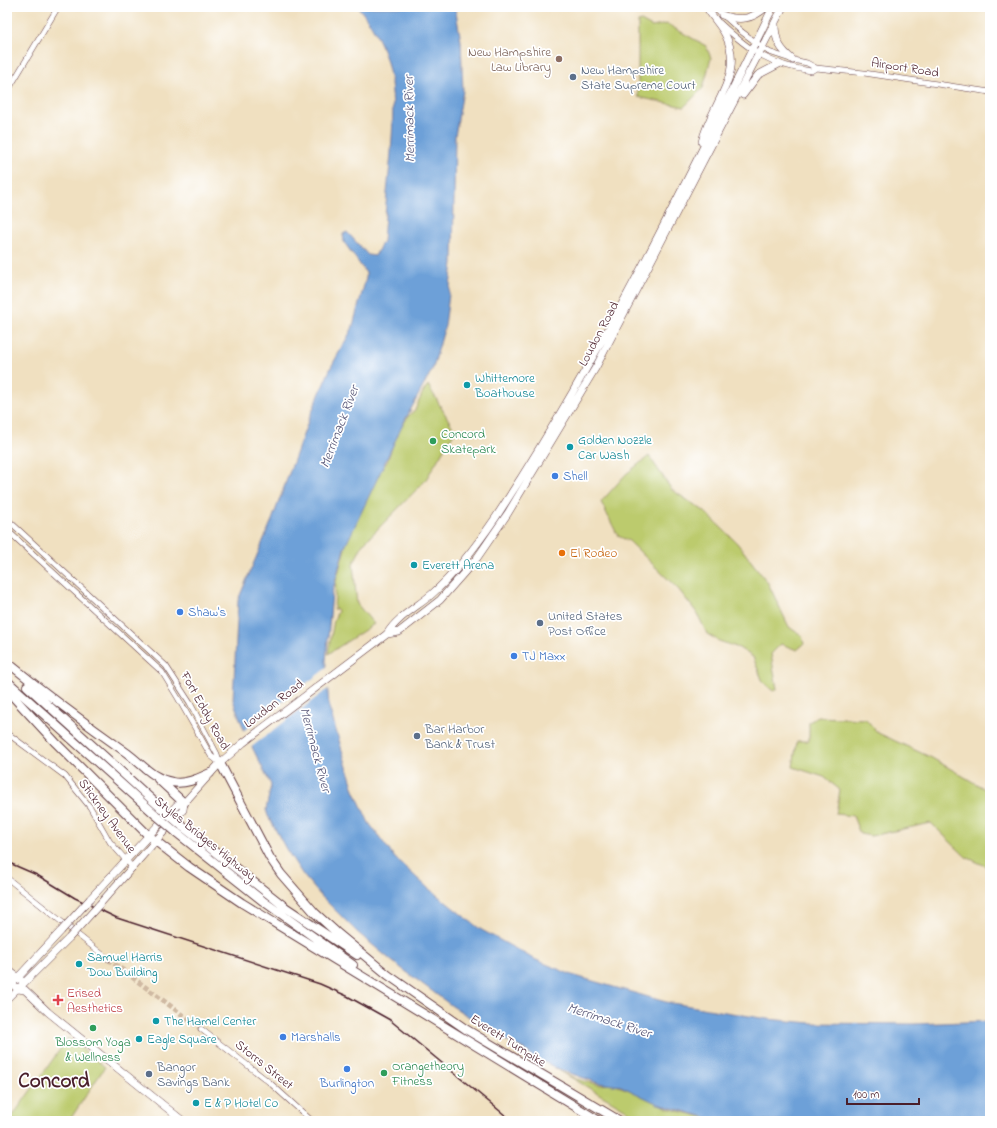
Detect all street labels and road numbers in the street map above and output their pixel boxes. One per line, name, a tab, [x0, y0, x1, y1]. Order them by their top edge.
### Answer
street label: Airport Road	[870, 53, 941, 83]
street label: Loudon Road	[574, 298, 624, 370]
street label: Fort Eddy Road	[174, 668, 235, 755]
street label: Loudon Road	[240, 675, 309, 733]
street label: Stickney Avenue	[73, 775, 141, 858]
street label: Styles Bridges Highway	[149, 792, 260, 887]
street label: Everett Turnpike	[466, 1010, 550, 1072]
street label: Storrs Street	[231, 1036, 298, 1095]

